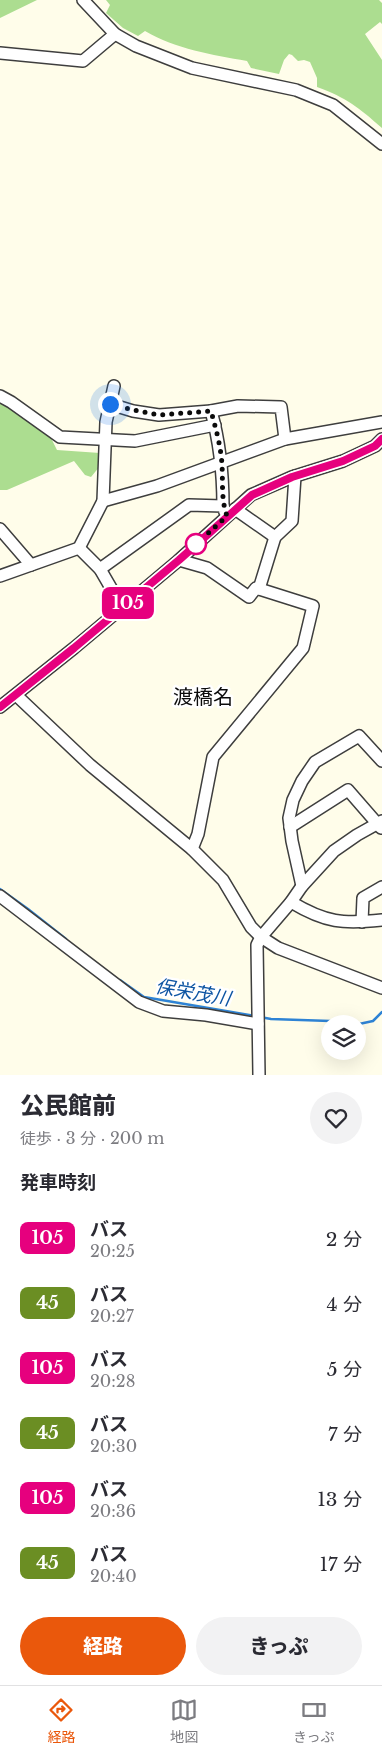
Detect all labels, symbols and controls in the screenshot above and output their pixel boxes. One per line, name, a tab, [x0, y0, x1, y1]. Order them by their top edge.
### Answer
your location	[98, 392, 123, 417]
unlabelled marker	[185, 533, 207, 555]
line badge: 105	[99, 587, 157, 619]
text: 105	[112, 592, 144, 614]
district label: 渡橋名	[173, 685, 233, 709]
water label: 保栄茂川	[153, 975, 234, 1011]
map controls	[321, 1015, 366, 1060]
button: layers	[321, 1015, 366, 1060]
text: 公民館前	[20, 1091, 116, 1120]
button: heart	[310, 1092, 362, 1144]
text: 徒歩 · 3 分 · 200 m	[20, 1128, 164, 1148]
text: 発車時刻	[20, 1171, 96, 1194]
text: バス	[90, 1218, 128, 1241]
text: 105	[31, 1227, 64, 1249]
text: 2 分	[326, 1228, 362, 1251]
text: 20:25	[90, 1241, 135, 1261]
text: バス	[90, 1283, 128, 1306]
text: 45	[36, 1292, 59, 1314]
text: 4 分	[326, 1293, 362, 1316]
text: 20:27	[90, 1306, 134, 1326]
text: バス	[90, 1348, 128, 1371]
text: 105	[31, 1357, 64, 1379]
text: 5 分	[327, 1358, 362, 1381]
text: 20:28	[90, 1371, 135, 1391]
text: バス	[90, 1413, 128, 1436]
text: 45	[36, 1422, 59, 1444]
text: 7 分	[328, 1423, 362, 1446]
text: 20:30	[90, 1436, 137, 1456]
text: バス	[90, 1478, 128, 1501]
text: 105	[31, 1487, 64, 1509]
text: 13 分	[317, 1488, 362, 1511]
text: 20:36	[90, 1501, 136, 1521]
text: バス	[90, 1543, 128, 1566]
text: 45	[36, 1552, 59, 1574]
text: 17 分	[320, 1553, 362, 1576]
text: 20:40	[90, 1566, 137, 1586]
button: 経路	[20, 1617, 186, 1675]
button: きっぷ	[196, 1617, 362, 1675]
tab: 経路	[47, 1696, 75, 1746]
tab: 地図	[170, 1696, 198, 1746]
tab: きっぷ	[293, 1696, 335, 1746]

